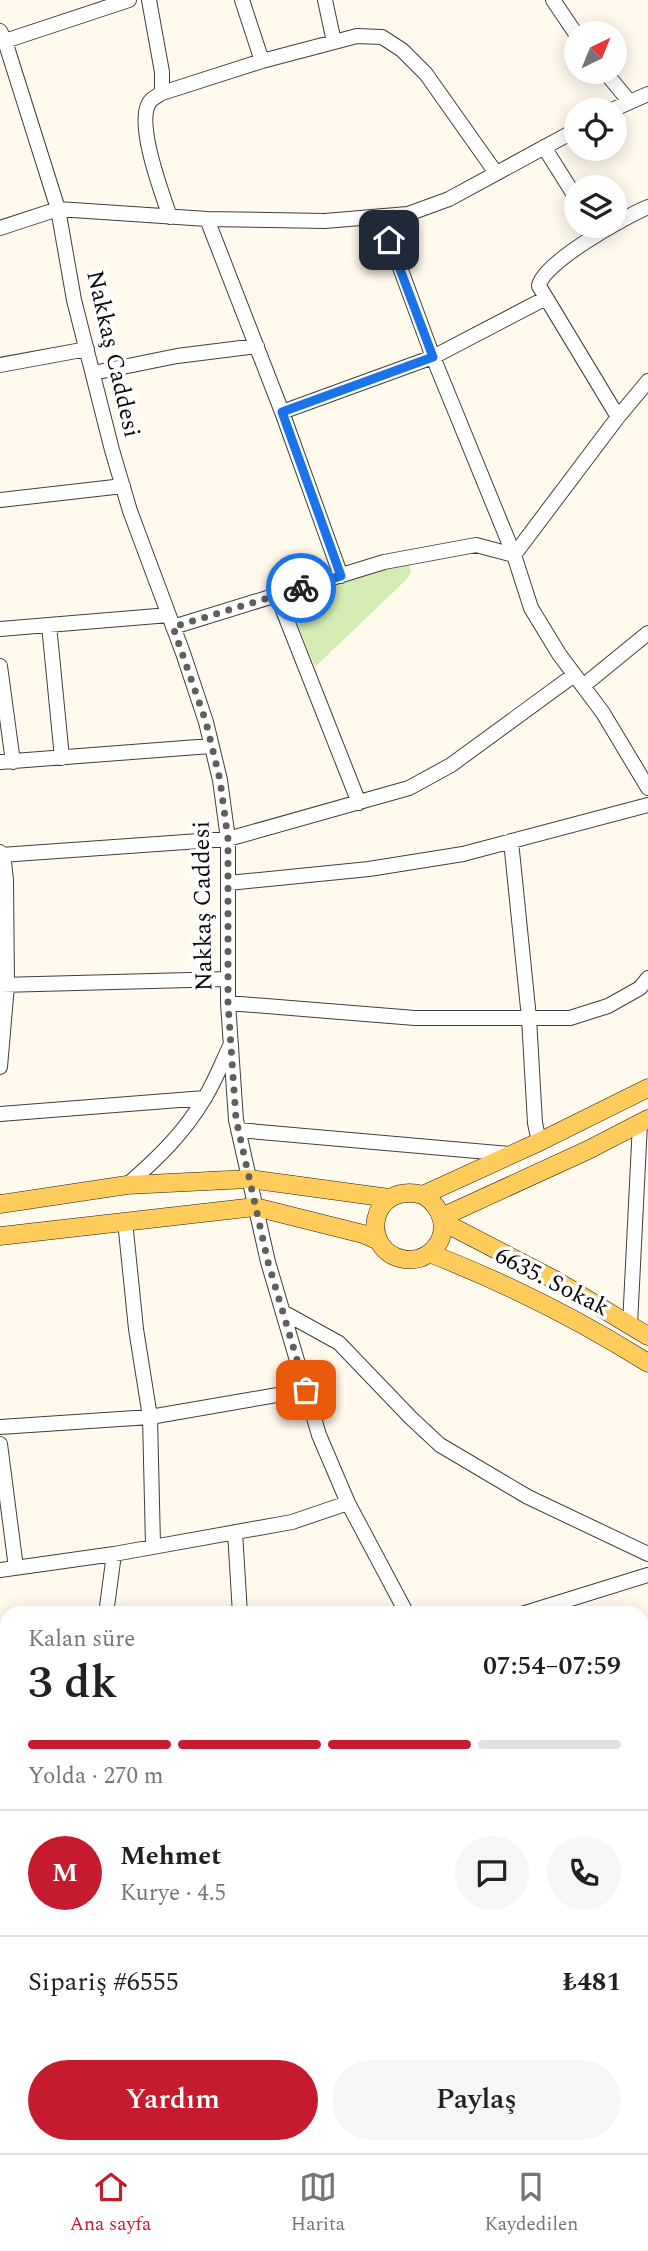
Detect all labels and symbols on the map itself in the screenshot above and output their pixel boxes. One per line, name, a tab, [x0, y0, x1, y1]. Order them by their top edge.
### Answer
north arrow	[564, 21, 626, 84]
pin	[359, 210, 419, 270]
street label: Nakkaş Caddesi	[76, 267, 150, 441]
courier	[266, 553, 336, 623]
street label: Nakkaş Caddesi	[184, 821, 222, 991]
street label: 6635. Sokak	[488, 1238, 616, 1326]
pin	[276, 1360, 336, 1420]

